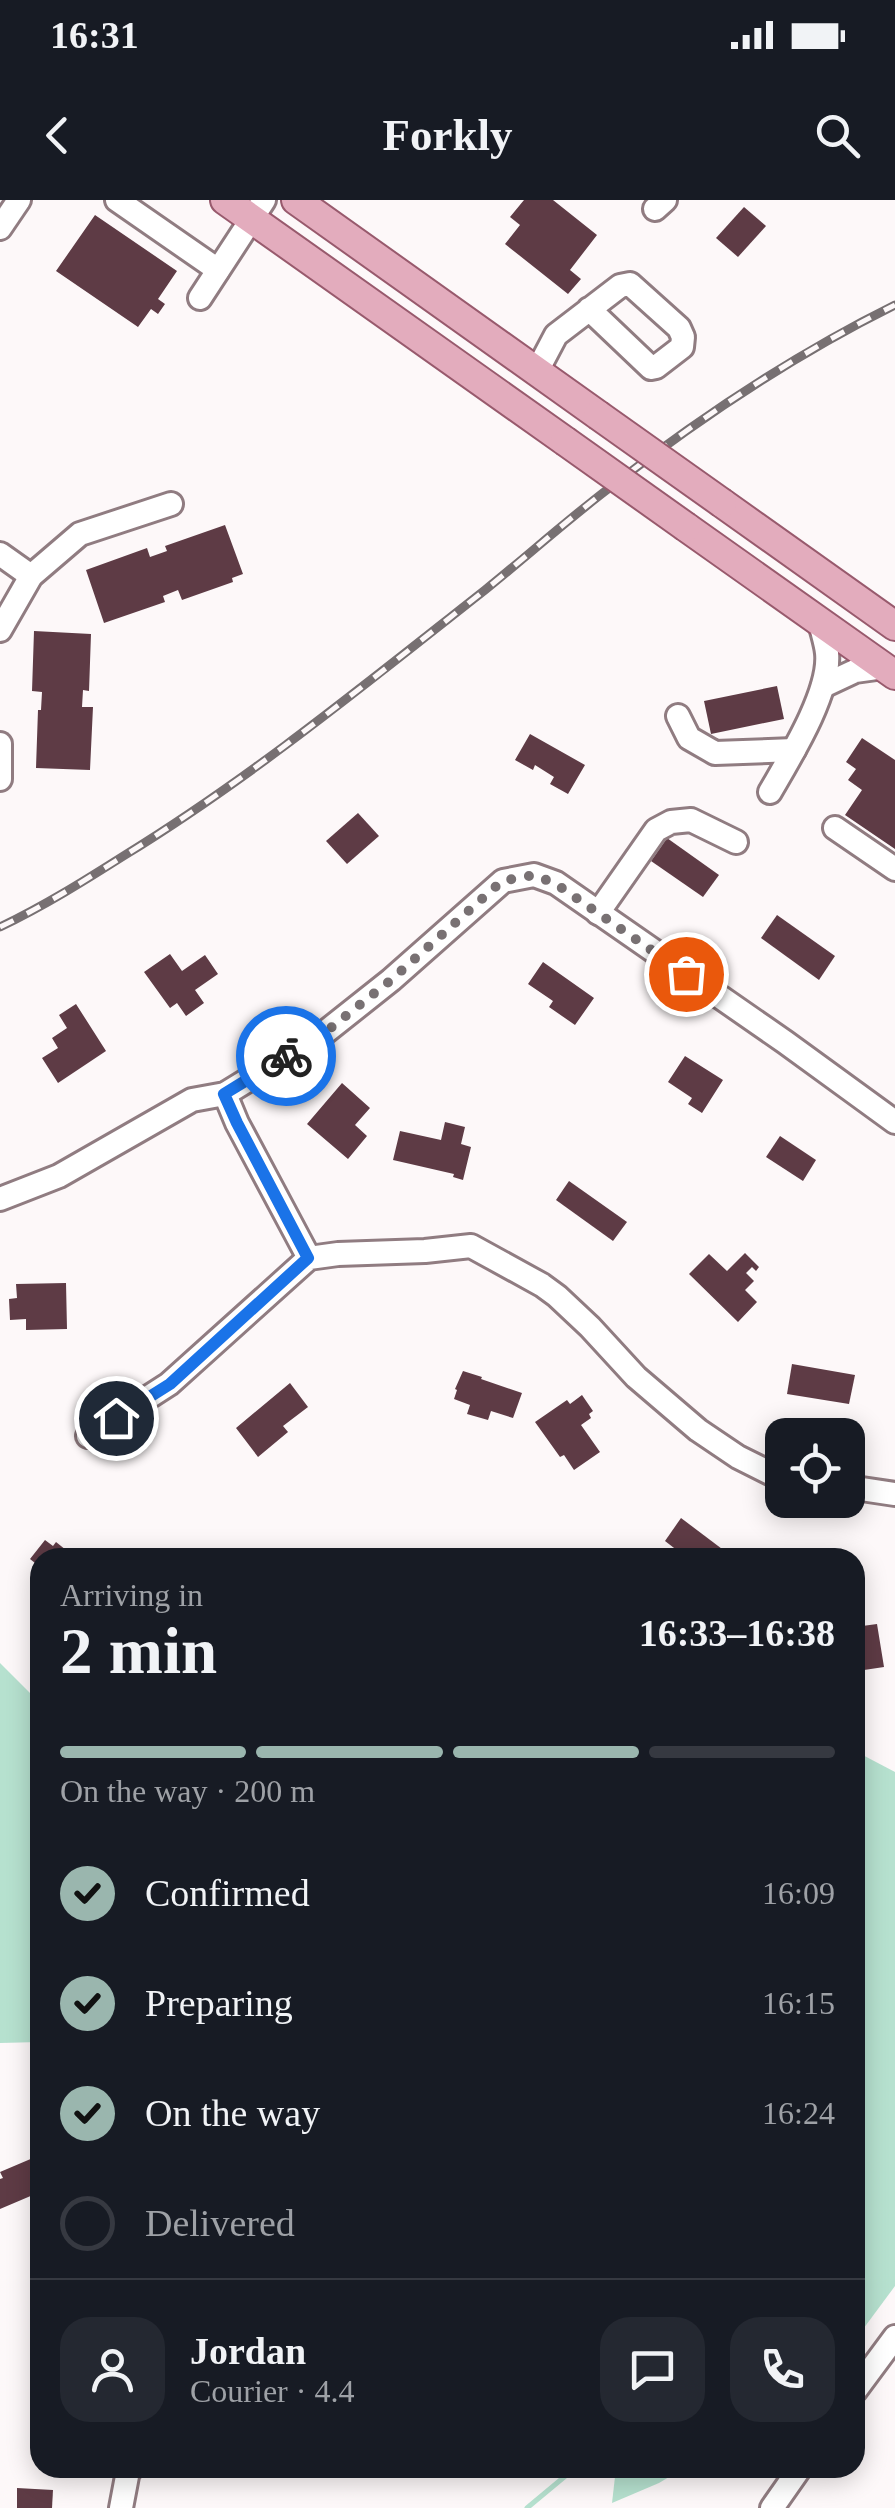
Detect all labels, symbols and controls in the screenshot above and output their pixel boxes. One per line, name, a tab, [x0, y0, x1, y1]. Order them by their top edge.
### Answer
text: 16:31	[50, 14, 139, 56]
icon: back	[30, 108, 85, 163]
icon: search	[810, 108, 865, 163]
text: Forkly	[383, 110, 513, 160]
pin	[644, 932, 729, 1017]
icon: bag	[659, 947, 714, 1002]
courier	[236, 1006, 336, 1106]
icon: bike	[259, 1029, 314, 1084]
pin	[74, 1376, 159, 1461]
icon: home	[89, 1391, 144, 1446]
map controls	[765, 1418, 865, 1518]
button: locate	[765, 1418, 865, 1518]
text: Arriving in	[60, 1577, 203, 1613]
text: 16:33–16:38	[639, 1612, 835, 1654]
text: 2 min	[60, 1615, 217, 1687]
text: On the way · 200 m	[60, 1773, 315, 1809]
icon: check	[60, 1866, 115, 1921]
text: Confirmed	[145, 1872, 310, 1914]
text: 16:09	[762, 1875, 835, 1911]
icon: check	[60, 1976, 115, 2031]
text: Preparing	[145, 1982, 293, 2024]
text: 16:15	[762, 1985, 835, 2021]
icon: check	[60, 2086, 115, 2141]
text: On the way	[145, 2092, 320, 2134]
text: 16:24	[762, 2095, 835, 2131]
text: Delivered	[145, 2202, 295, 2244]
button: person	[60, 2317, 165, 2422]
button: chat	[600, 2317, 705, 2422]
button: phone	[730, 2317, 835, 2422]
text: Jordan	[190, 2330, 306, 2372]
text: Courier · 4.4	[190, 2373, 354, 2409]

